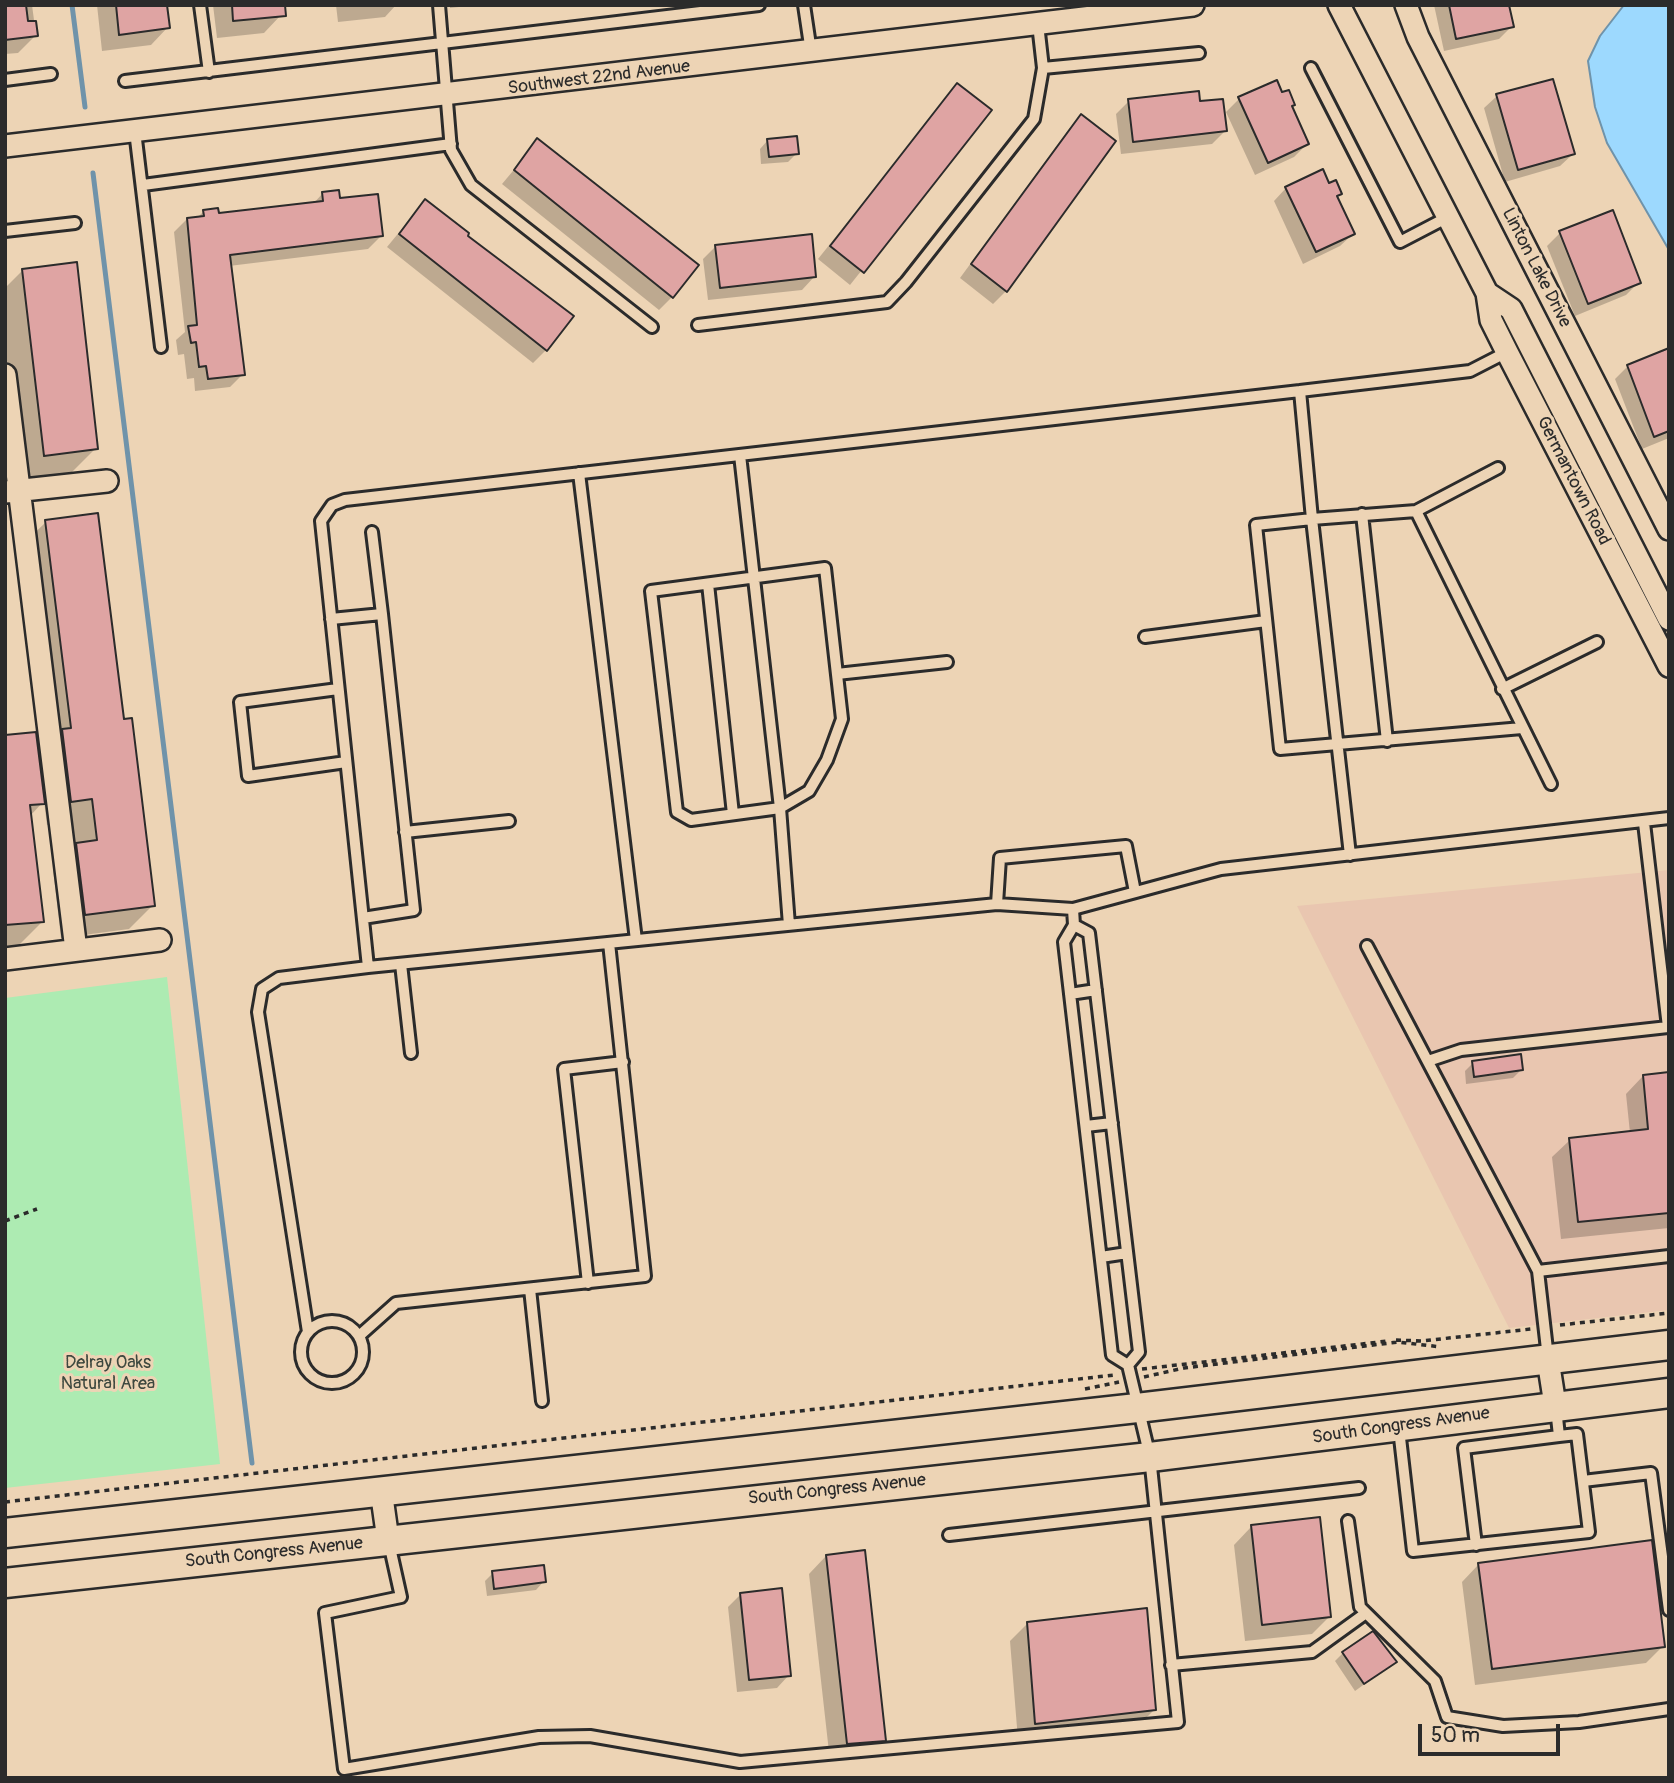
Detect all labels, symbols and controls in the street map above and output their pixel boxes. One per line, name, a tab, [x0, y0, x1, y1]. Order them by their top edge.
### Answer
street label: Southwest 22nd Avenue	[507, 56, 691, 100]
street label: Linton Lake Drive	[1497, 205, 1575, 331]
street label: Germantown Road	[1531, 413, 1615, 549]
park label: Delray Oaks Natural Area	[61, 1352, 155, 1394]
street label: South Congress Avenue	[1311, 1403, 1491, 1449]
street label: South Congress Avenue	[747, 1470, 927, 1510]
street label: South Congress Avenue	[184, 1533, 364, 1573]
scale bar	[1422, 1710, 1564, 1754]
text: 50 m	[1431, 1722, 1480, 1749]

